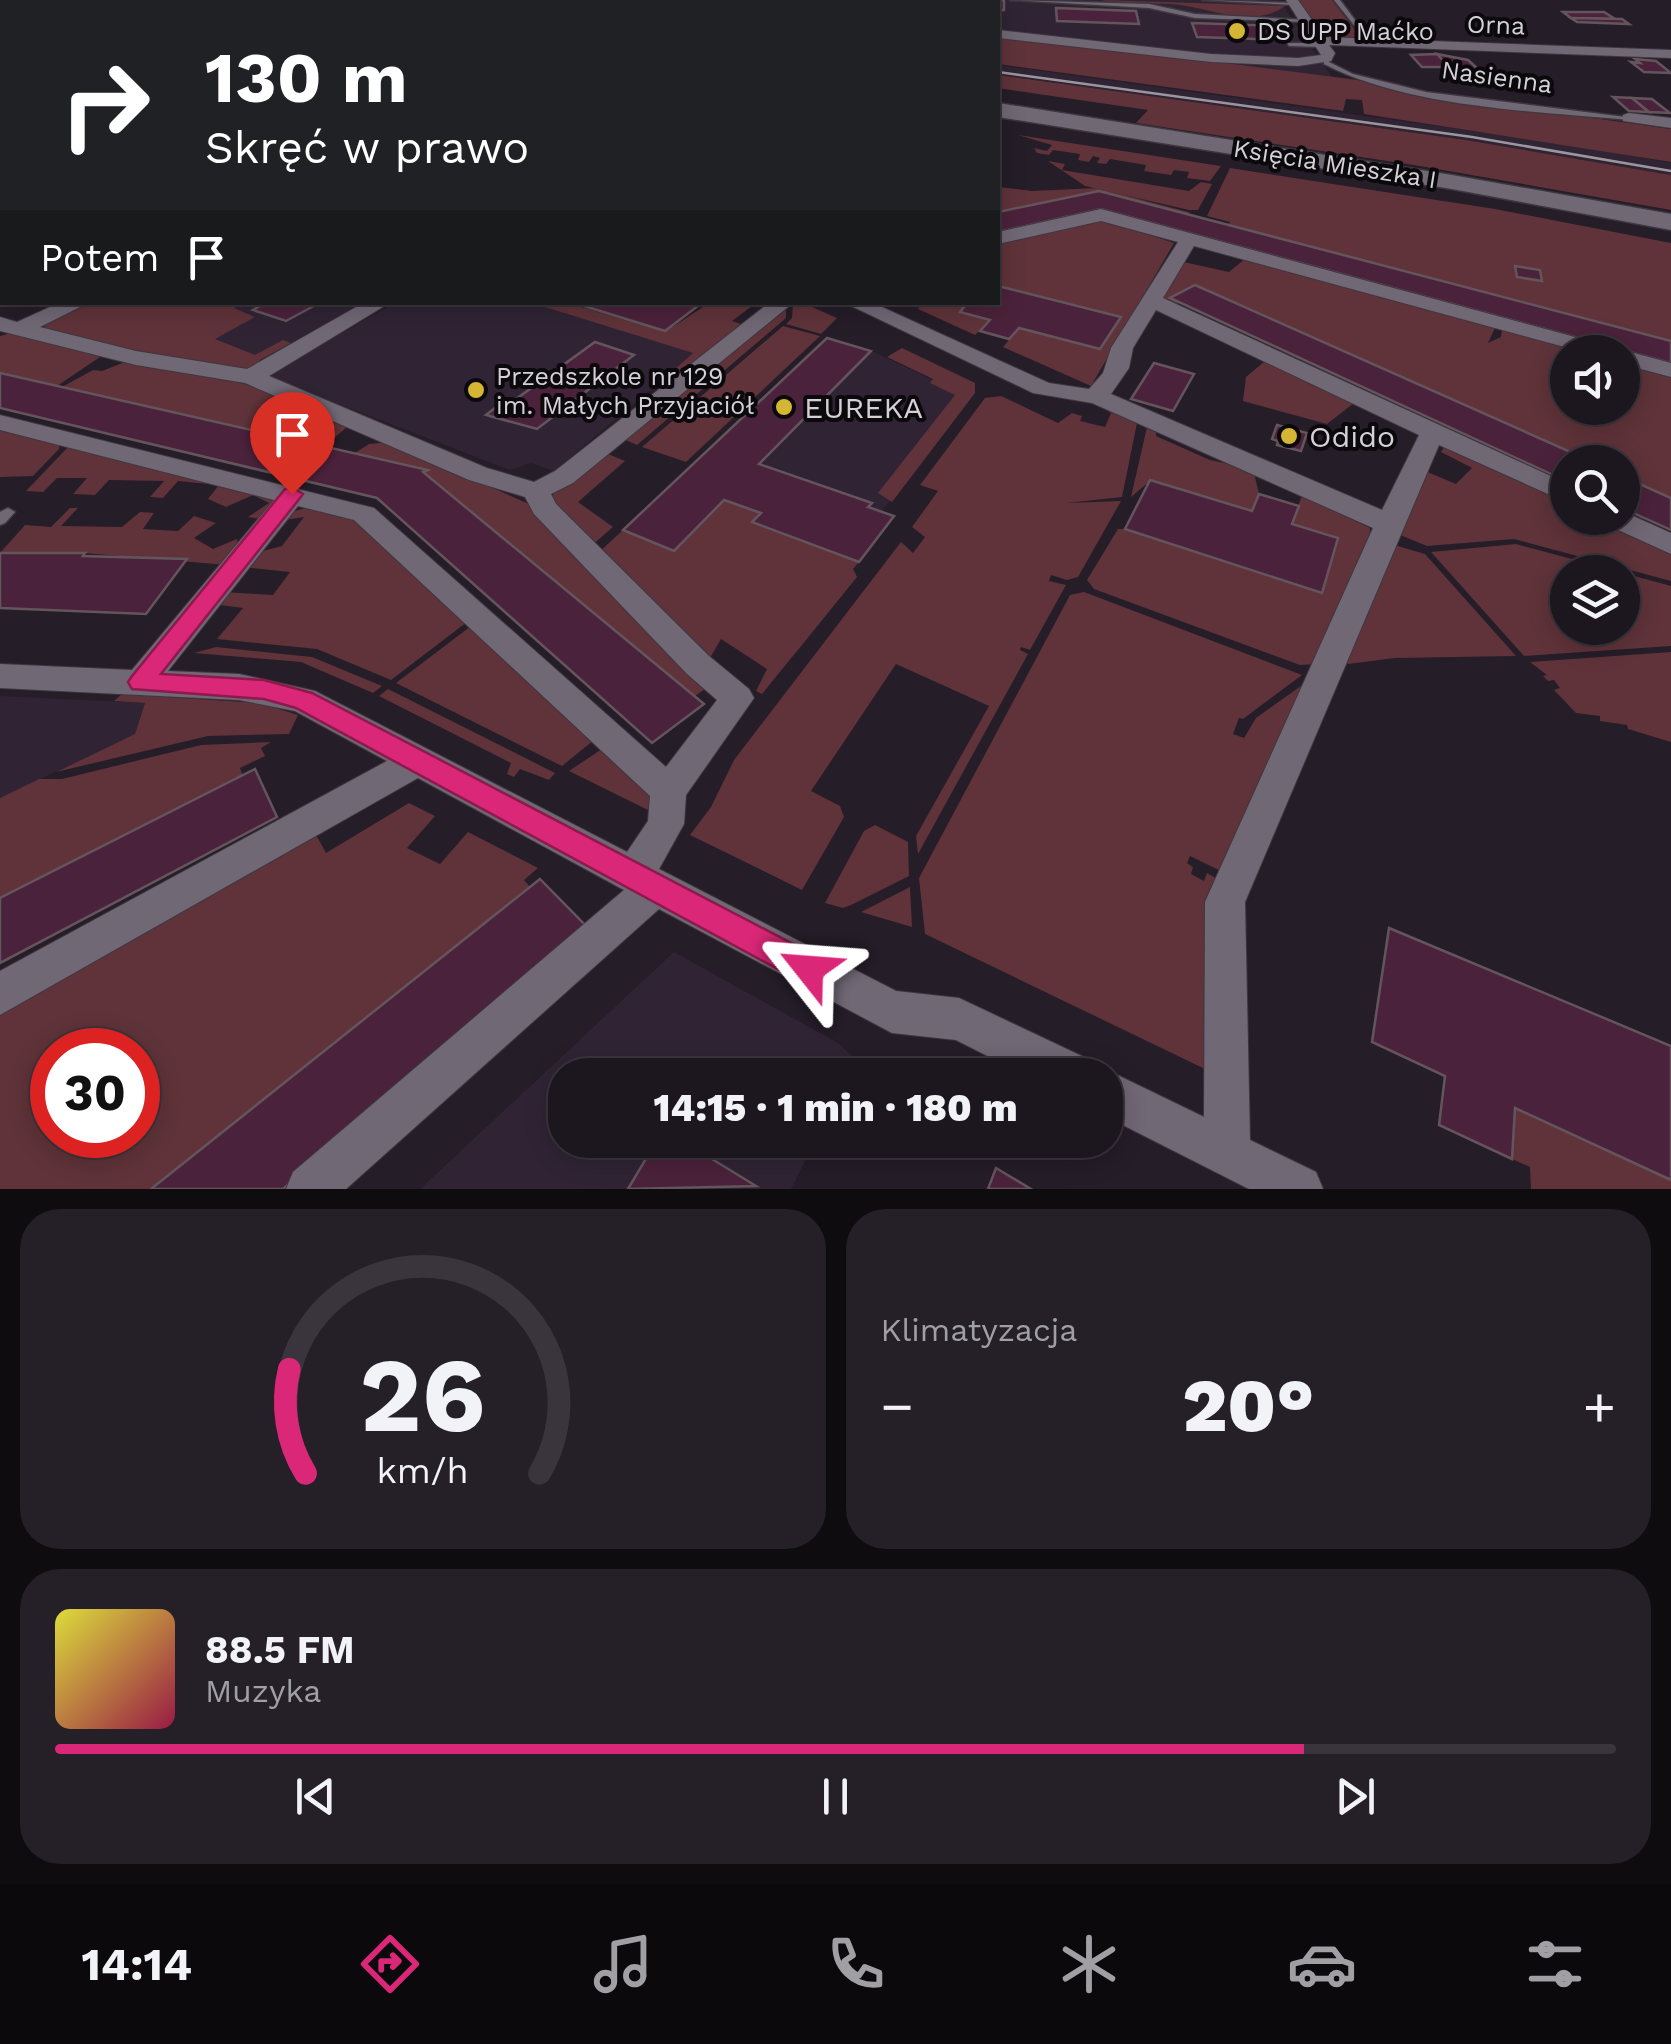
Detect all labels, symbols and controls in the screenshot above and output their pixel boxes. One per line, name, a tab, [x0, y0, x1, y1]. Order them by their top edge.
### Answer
street label: Orna	[1466, 9, 1526, 41]
place label: DS UPP Maćko	[1257, 17, 1434, 46]
marker: DS UPP Maćko	[1226, 20, 1248, 42]
text: 130 m	[205, 37, 408, 119]
icon: right	[40, 40, 170, 170]
street label: Nasienna	[1440, 55, 1554, 99]
text: Skręć w prawo	[205, 121, 529, 174]
street label: Księcia Mieszka I	[1231, 134, 1439, 194]
icon: arrive	[179, 230, 234, 285]
text: Potem	[40, 236, 159, 280]
map controls	[1550, 335, 1640, 645]
button: sound	[1550, 335, 1640, 425]
place label: Przedszkole nr 129 im. Małych Przyjaciół	[496, 362, 755, 420]
marker: Przedszkole nr 129 im. Małych Przyjaciół	[465, 379, 487, 401]
place label: EUREKA	[804, 390, 923, 425]
pin	[250, 392, 335, 495]
marker: EUREKA	[773, 396, 795, 418]
icon: arrive	[265, 407, 320, 462]
place label: Odido	[1309, 419, 1395, 454]
marker: Odido	[1278, 425, 1300, 447]
button: search	[1550, 445, 1640, 535]
button: layers	[1550, 555, 1640, 645]
position arrow	[757, 917, 861, 1021]
speed limit sign: 30	[30, 1028, 160, 1158]
text: 14:15 · 1 min · 180 m	[653, 1086, 1018, 1130]
text: Klimatyzacja	[881, 1311, 1077, 1349]
text: 26	[360, 1334, 486, 1456]
text: 20°	[1182, 1361, 1314, 1449]
text: −	[881, 1374, 914, 1438]
text: +	[1583, 1374, 1616, 1438]
text: km/h	[377, 1450, 469, 1492]
text: 88.5 FM	[205, 1628, 355, 1672]
text: Muzyka	[205, 1672, 321, 1710]
icon: previous	[288, 1769, 343, 1824]
icon: pause	[808, 1769, 863, 1824]
icon: next	[1328, 1769, 1383, 1824]
icon: directions	[355, 1929, 425, 1999]
icon: music	[588, 1929, 658, 1999]
icon: phone	[821, 1929, 891, 1999]
icon: climate	[1054, 1929, 1124, 1999]
icon: car	[1287, 1929, 1357, 1999]
icon: filters	[1520, 1929, 1590, 1999]
text: 14:14	[81, 1938, 192, 1991]

